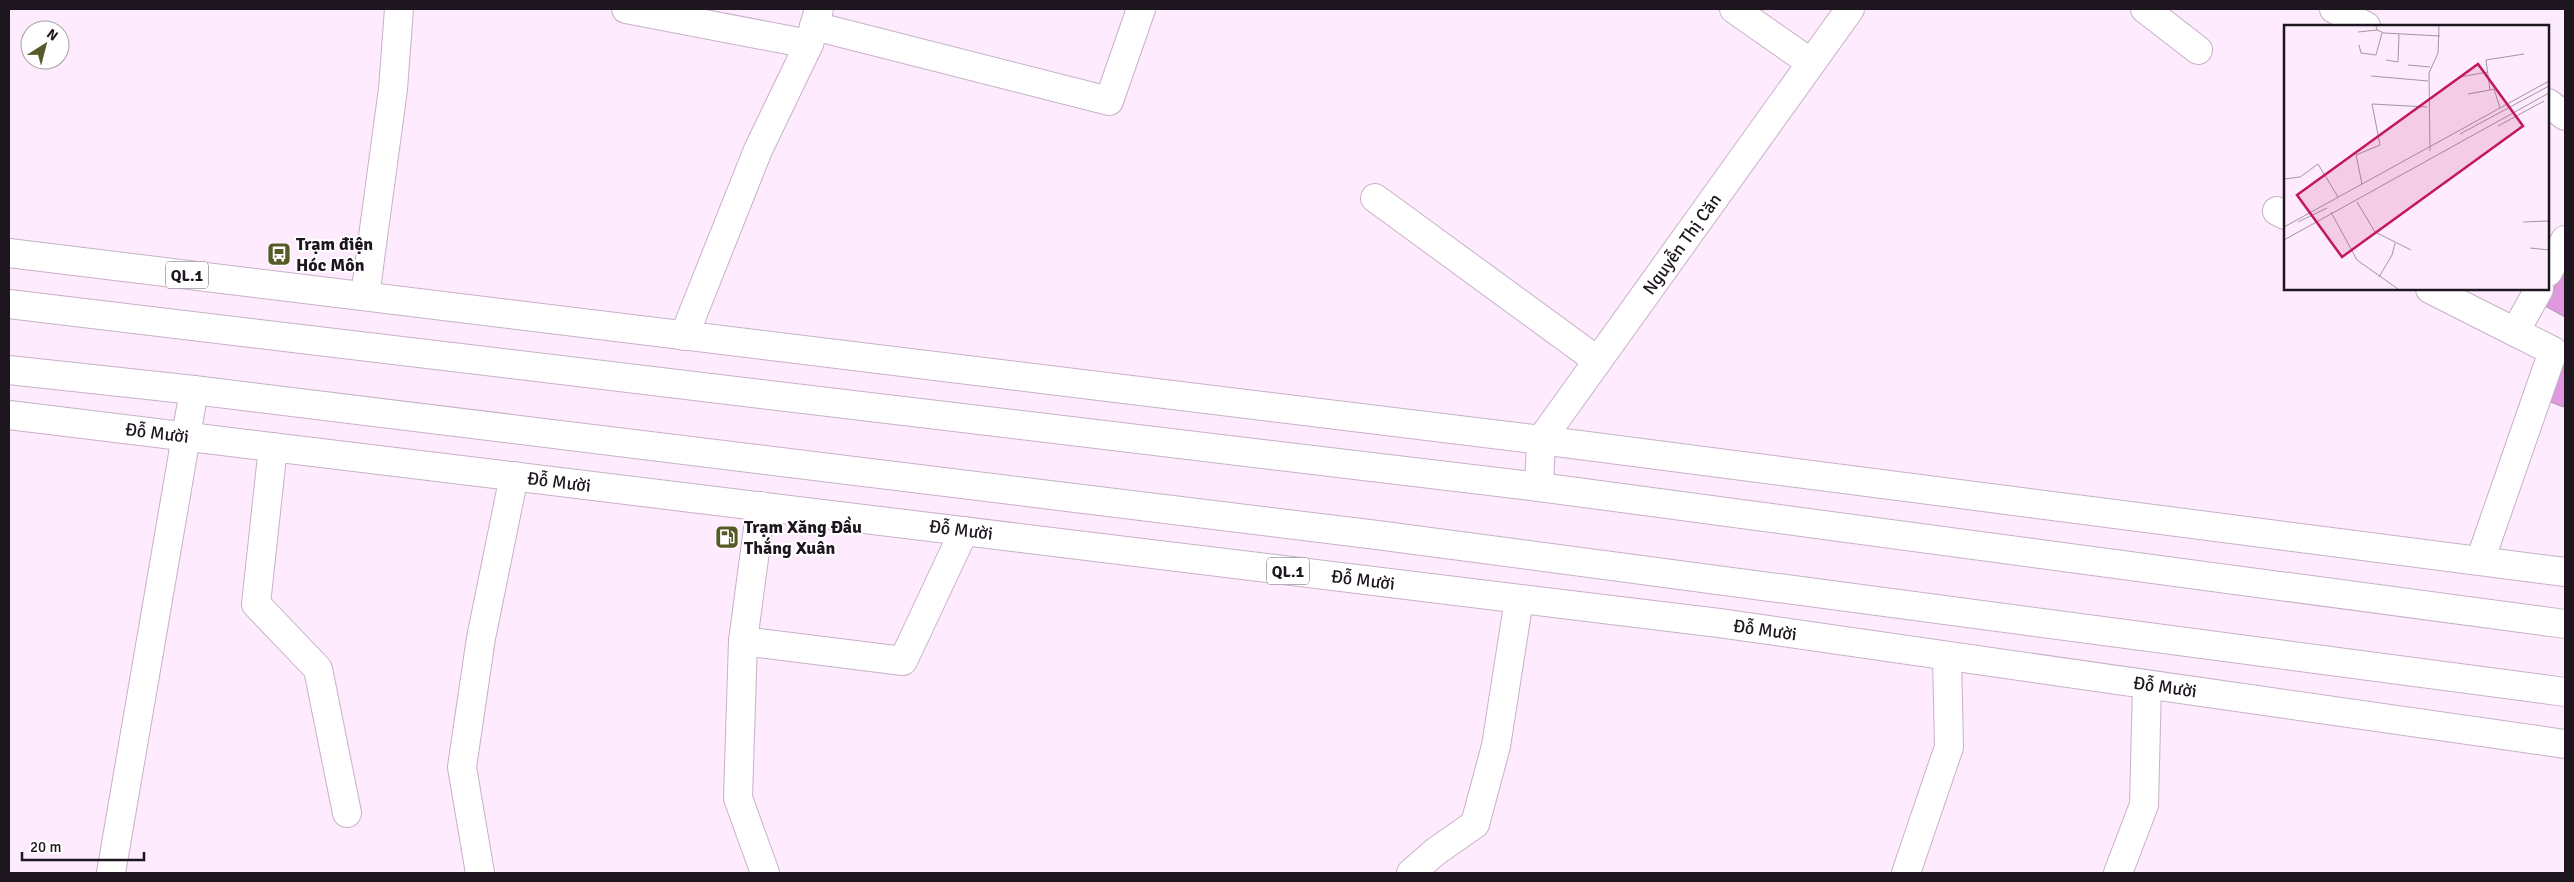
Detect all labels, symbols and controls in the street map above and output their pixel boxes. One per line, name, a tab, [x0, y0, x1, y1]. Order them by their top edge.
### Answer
north arrow	[20, 20, 70, 70]
text: N	[43, 25, 61, 45]
inset map	[2284, 25, 2549, 290]
street label: Nguyễn Thị Căn	[1638, 189, 1726, 299]
place label: Trạm điện Hóc Môn	[296, 233, 373, 276]
bus stop icon: Trạm điện Hóc Môn	[266, 241, 292, 267]
road number: QL.1	[166, 262, 208, 288]
street label: Đỗ Mười	[124, 418, 190, 448]
street label: Đỗ Mười	[526, 467, 592, 497]
street label: Đỗ Mười	[928, 515, 994, 545]
place label: Trạm Xăng Đầu Thắng Xuân	[744, 516, 862, 559]
fuel station icon: Trạm Xăng Đầu Thắng Xuân	[714, 524, 740, 550]
road number: QL.1	[1267, 558, 1309, 584]
street label: Đỗ Mười	[1330, 565, 1396, 595]
street label: Đỗ Mười	[1732, 615, 1798, 645]
street label: Đỗ Mười	[2132, 672, 2198, 702]
scale bar	[22, 830, 145, 862]
text: 20 m	[30, 838, 61, 856]

